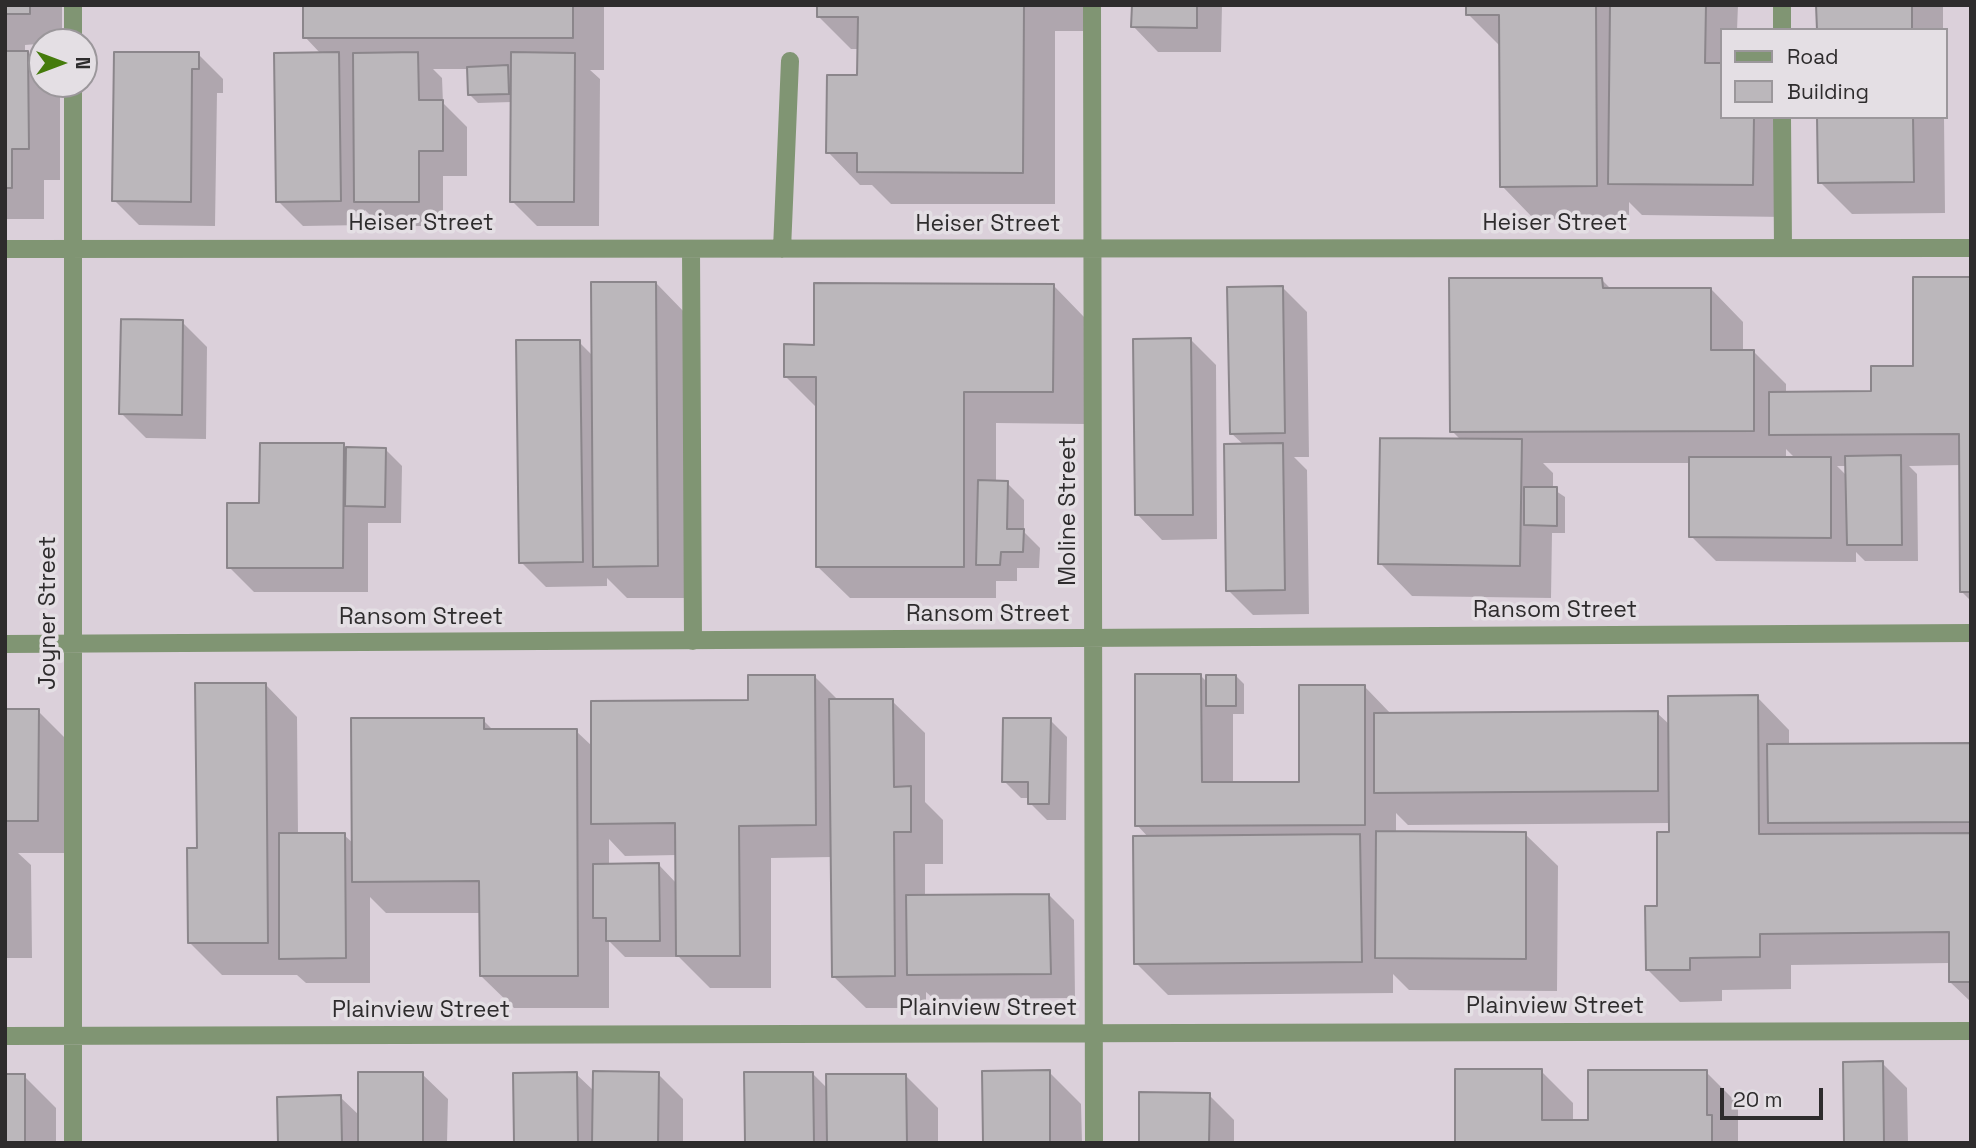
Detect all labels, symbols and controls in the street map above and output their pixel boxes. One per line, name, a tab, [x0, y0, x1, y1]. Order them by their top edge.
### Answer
north arrow	[28, 28, 98, 98]
legend	[1720, 28, 1948, 119]
text: Road	[1787, 43, 1839, 70]
text: N	[70, 57, 95, 69]
text: Building	[1787, 78, 1869, 105]
street label: Heiser Street	[349, 210, 493, 238]
street label: Heiser Street	[1483, 210, 1627, 238]
street label: Heiser Street	[916, 211, 1060, 239]
street label: Moline Street	[1055, 436, 1083, 586]
street label: Joyner Street	[35, 536, 63, 690]
street label: Ransom Street	[1473, 597, 1637, 625]
street label: Ransom Street	[906, 601, 1070, 629]
street label: Ransom Street	[339, 604, 503, 632]
street label: Plainview Street	[1466, 993, 1644, 1021]
street label: Plainview Street	[899, 995, 1077, 1023]
street label: Plainview Street	[332, 997, 510, 1025]
scale bar	[1724, 1074, 1827, 1118]
text: 20 m	[1733, 1086, 1783, 1113]

